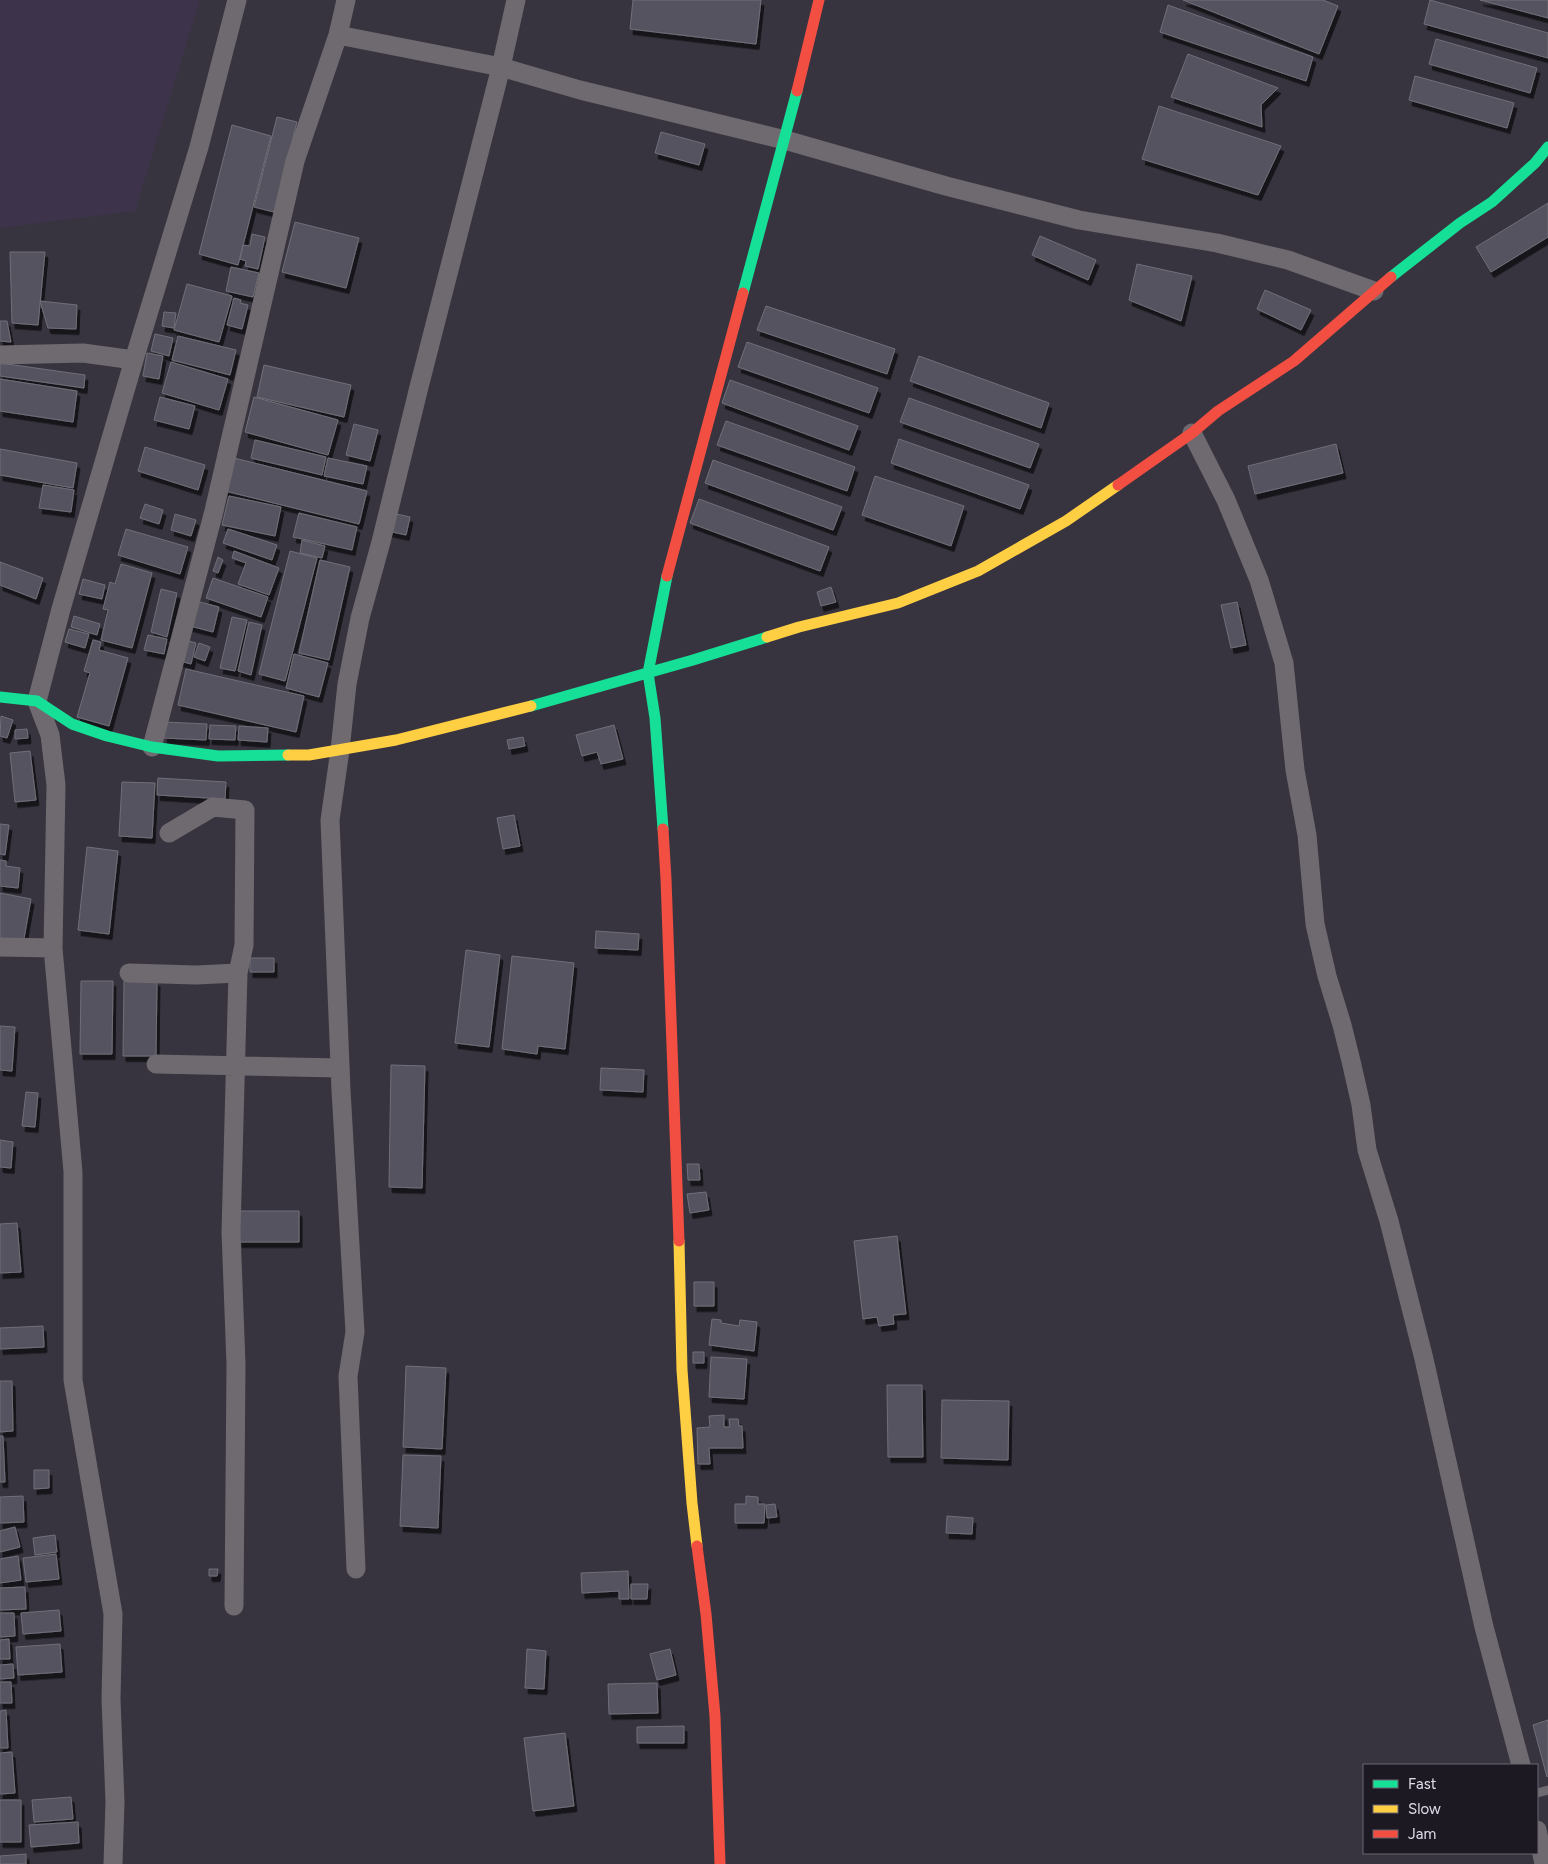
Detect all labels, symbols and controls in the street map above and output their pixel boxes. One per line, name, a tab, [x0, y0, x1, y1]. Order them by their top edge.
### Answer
legend	[1363, 1764, 1538, 1854]
text: Fast	[1408, 1775, 1437, 1793]
text: Slow	[1408, 1800, 1441, 1818]
text: Jam	[1408, 1825, 1436, 1843]

